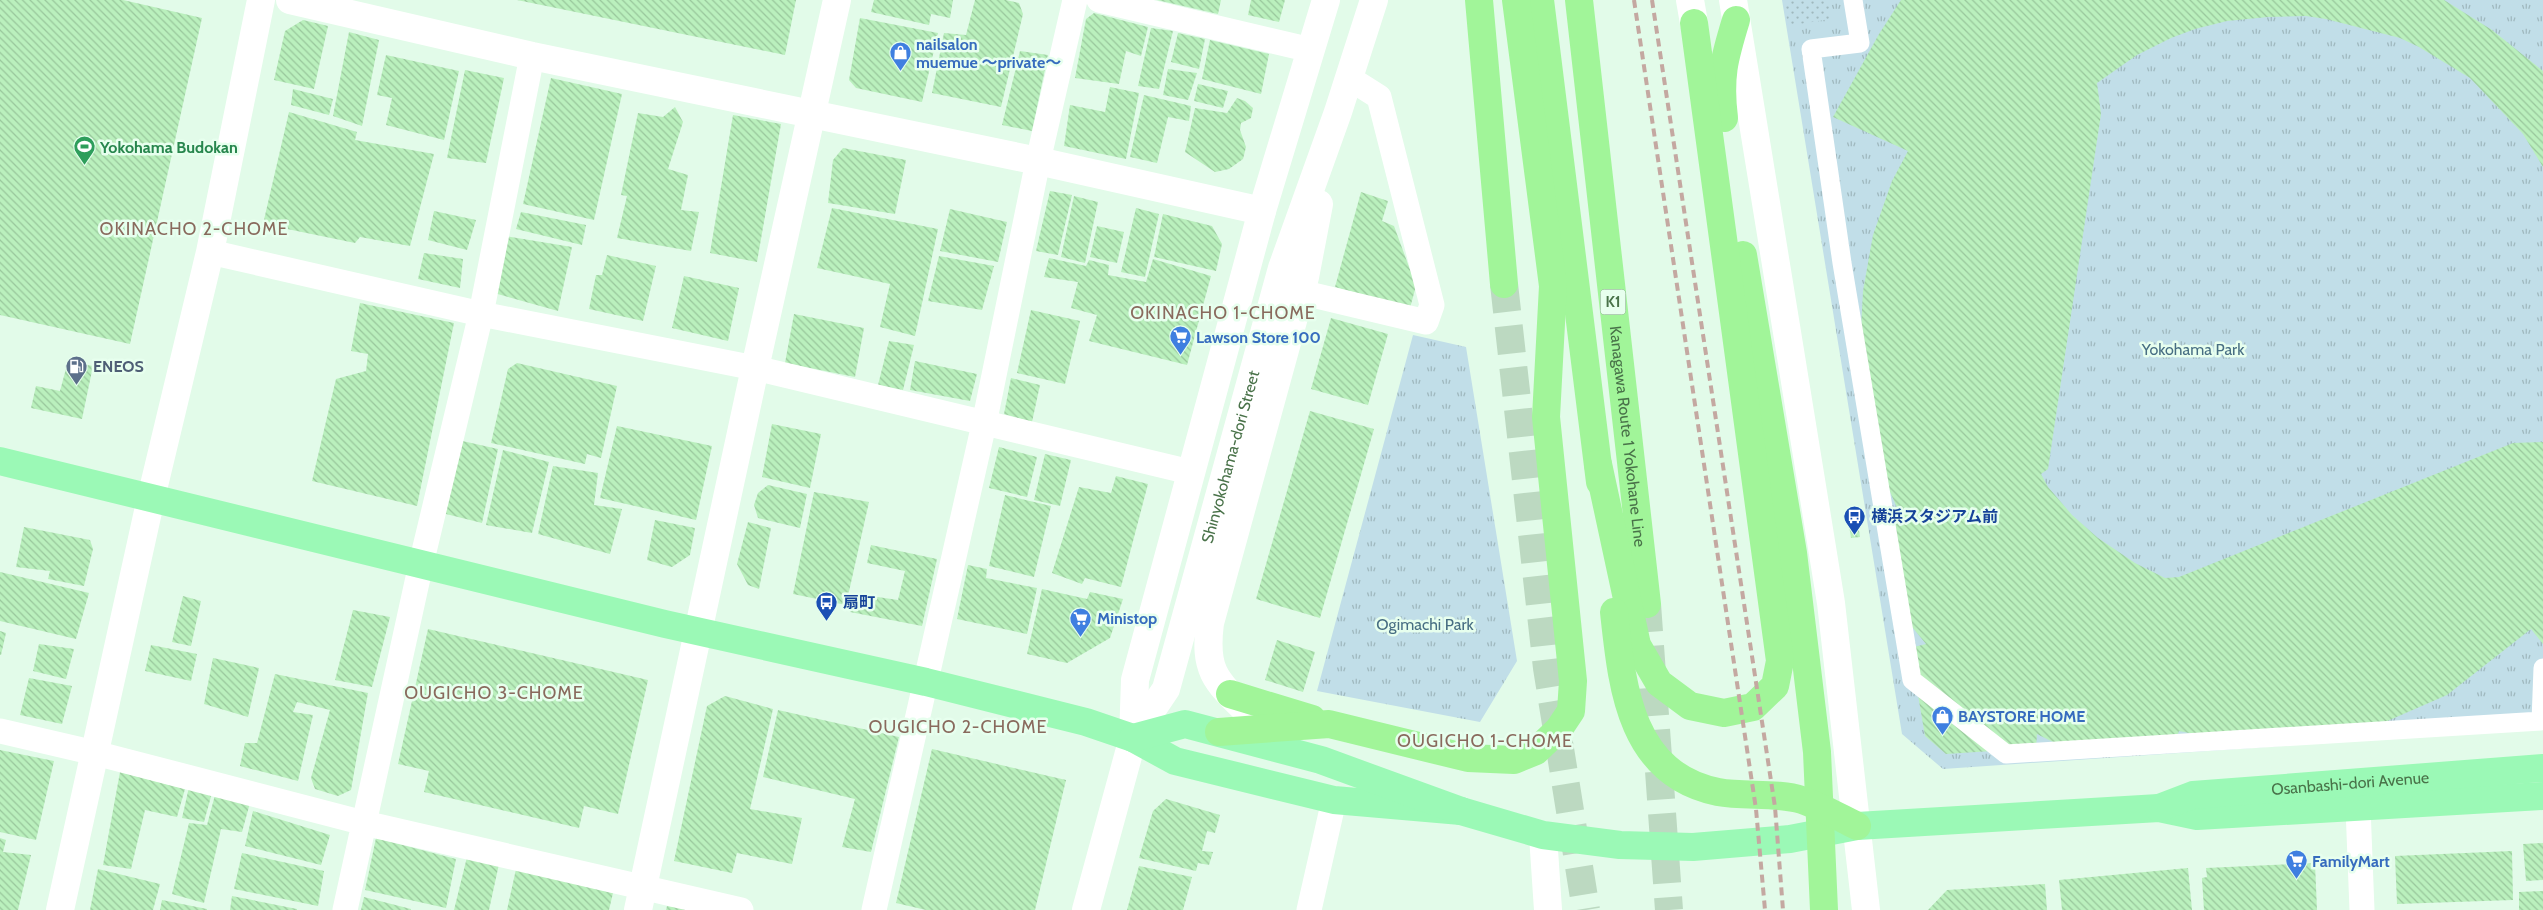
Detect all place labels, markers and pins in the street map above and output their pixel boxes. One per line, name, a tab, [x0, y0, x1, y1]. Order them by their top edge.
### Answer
place label: nailsalon muemue ～private～	[916, 35, 1061, 72]
shop icon: nailsalon muemue ～private～	[888, 41, 912, 72]
sports icon: Yokohama Budokan	[72, 135, 96, 166]
place label: Yokohama Budokan	[99, 138, 238, 157]
supermarket icon: Lawson Store 100	[1168, 325, 1192, 356]
place label: Lawson Store 100	[1196, 328, 1321, 347]
fuel station icon: ENEOS	[65, 354, 89, 385]
place label: ENEOS	[93, 357, 144, 376]
bus stop icon: 横浜スタジアム前	[1843, 504, 1867, 535]
place label: 横浜スタジアム前	[1871, 507, 1998, 526]
bus stop icon: 扇町	[815, 590, 839, 621]
place label: 扇町	[843, 593, 875, 612]
supermarket icon: Ministop	[1069, 606, 1093, 637]
place label: Ministop	[1097, 609, 1157, 628]
shop icon: BAYSTORE HOME	[1930, 704, 1954, 735]
place label: BAYSTORE HOME	[1958, 707, 2085, 726]
supermarket icon: FamilyMart	[2284, 849, 2308, 880]
place label: FamilyMart	[2312, 852, 2390, 871]

